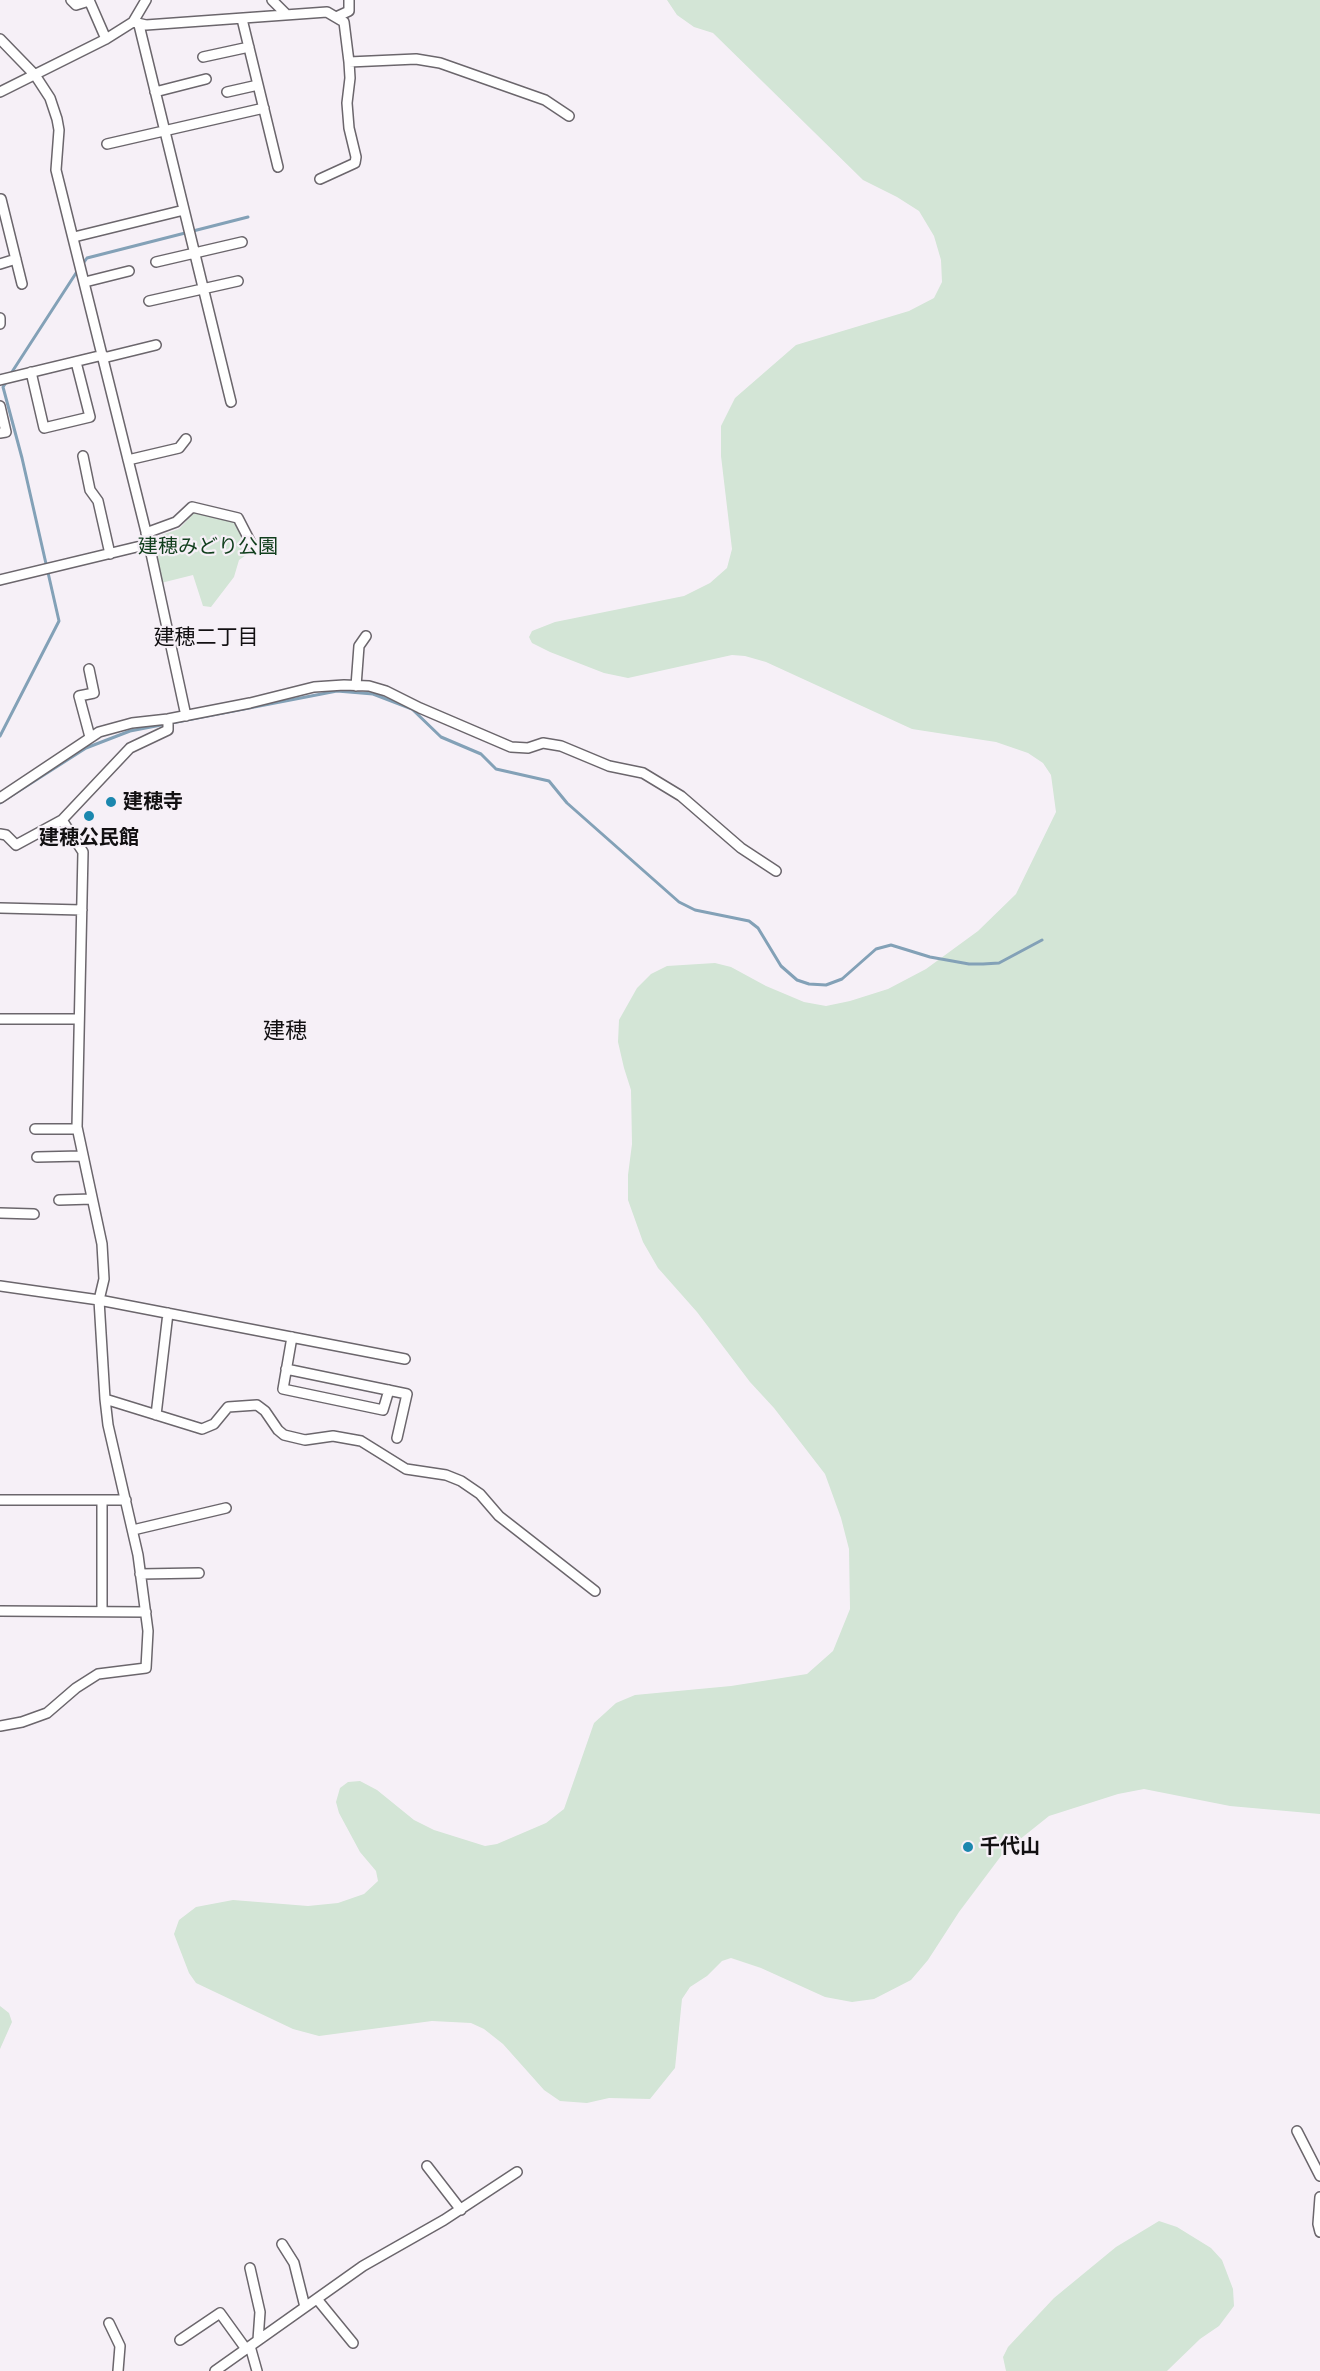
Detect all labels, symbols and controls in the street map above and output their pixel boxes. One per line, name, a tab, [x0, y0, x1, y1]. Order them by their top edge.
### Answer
park label: 建穂みどり公園	[138, 535, 278, 559]
district label: 建穂二丁目	[154, 625, 258, 651]
place label: 建穂寺	[123, 790, 183, 814]
marker: 建穂寺	[104, 795, 118, 809]
marker: 建穂公民館	[82, 809, 96, 823]
place label: 建穂公民館	[39, 826, 139, 850]
district label: 建穂	[263, 1019, 307, 1045]
place label: 千代山	[980, 1835, 1040, 1859]
marker: 千代山	[961, 1840, 975, 1854]

